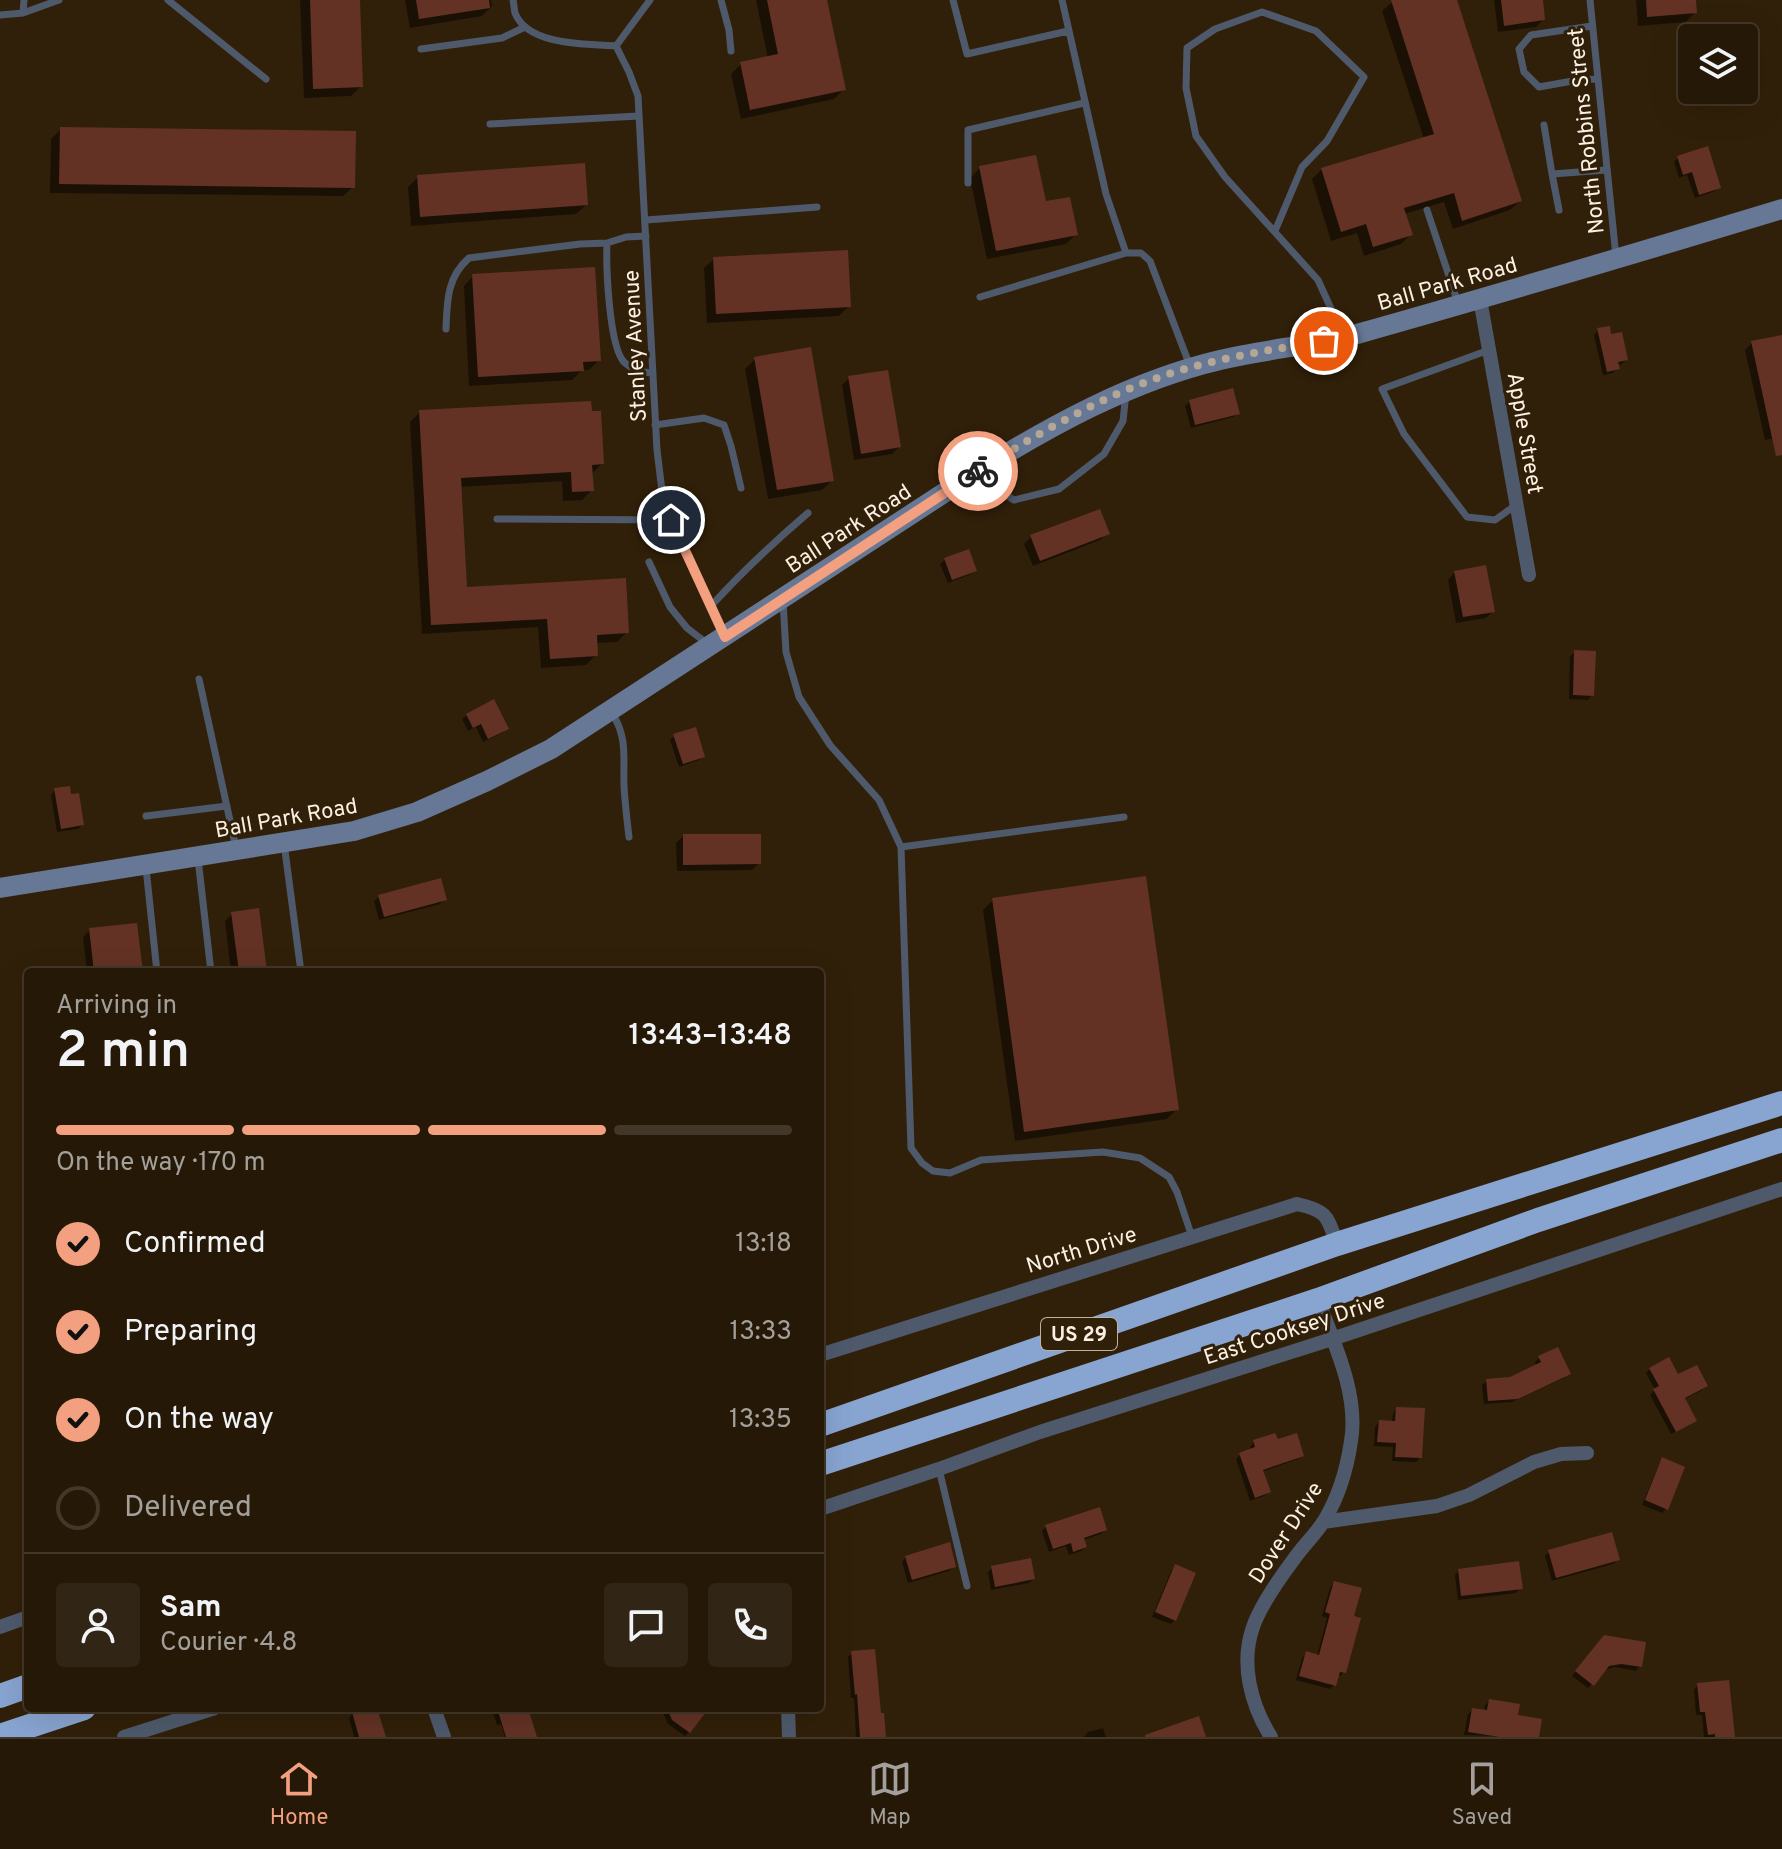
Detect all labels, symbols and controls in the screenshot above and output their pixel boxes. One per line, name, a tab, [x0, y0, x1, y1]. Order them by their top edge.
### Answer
map controls	[1678, 24, 1758, 104]
button: layers	[1678, 24, 1758, 104]
street label: North Robbins Street	[1563, 26, 1612, 235]
street label: Ball Park Road	[1375, 253, 1521, 318]
street label: Stanley Avenue	[619, 269, 654, 422]
pin	[1290, 307, 1358, 375]
icon: bag	[1302, 319, 1346, 363]
street label: Apple Street	[1500, 371, 1548, 496]
courier	[938, 431, 1018, 511]
icon: bike	[956, 449, 1000, 493]
street label: Ball Park Road	[781, 479, 917, 581]
pin	[637, 486, 705, 554]
icon: home	[649, 498, 693, 542]
street label: Ball Park Road	[213, 794, 360, 845]
text: Arriving in	[56, 990, 177, 1023]
text: 13:43–13:48	[628, 1018, 792, 1055]
text: 2 min	[56, 1020, 190, 1086]
text: On the way · 170 m	[56, 1147, 265, 1180]
icon: check	[56, 1222, 100, 1266]
street label: North Drive	[1023, 1222, 1140, 1281]
text: Confirmed	[124, 1226, 266, 1263]
text: 13:18	[735, 1228, 792, 1261]
street label: East Cooksey Drive	[1201, 1288, 1389, 1372]
icon: check	[56, 1310, 100, 1354]
text: Preparing	[124, 1314, 257, 1351]
text: 13:33	[729, 1316, 792, 1349]
road number: US 29	[1041, 1318, 1117, 1350]
icon: check	[56, 1398, 100, 1442]
text: On the way	[124, 1402, 274, 1439]
text: 13:35	[729, 1404, 792, 1437]
street label: Dover Drive	[1244, 1477, 1330, 1589]
text: Delivered	[124, 1490, 252, 1527]
button: person	[56, 1583, 140, 1667]
button: chat	[604, 1583, 688, 1667]
button: phone	[708, 1583, 792, 1667]
text: Sam	[160, 1590, 222, 1627]
text: Courier · 4.8	[160, 1627, 297, 1660]
tab: Home	[270, 1757, 328, 1832]
tab: Map	[868, 1757, 912, 1832]
tab: Saved	[1452, 1757, 1512, 1832]

